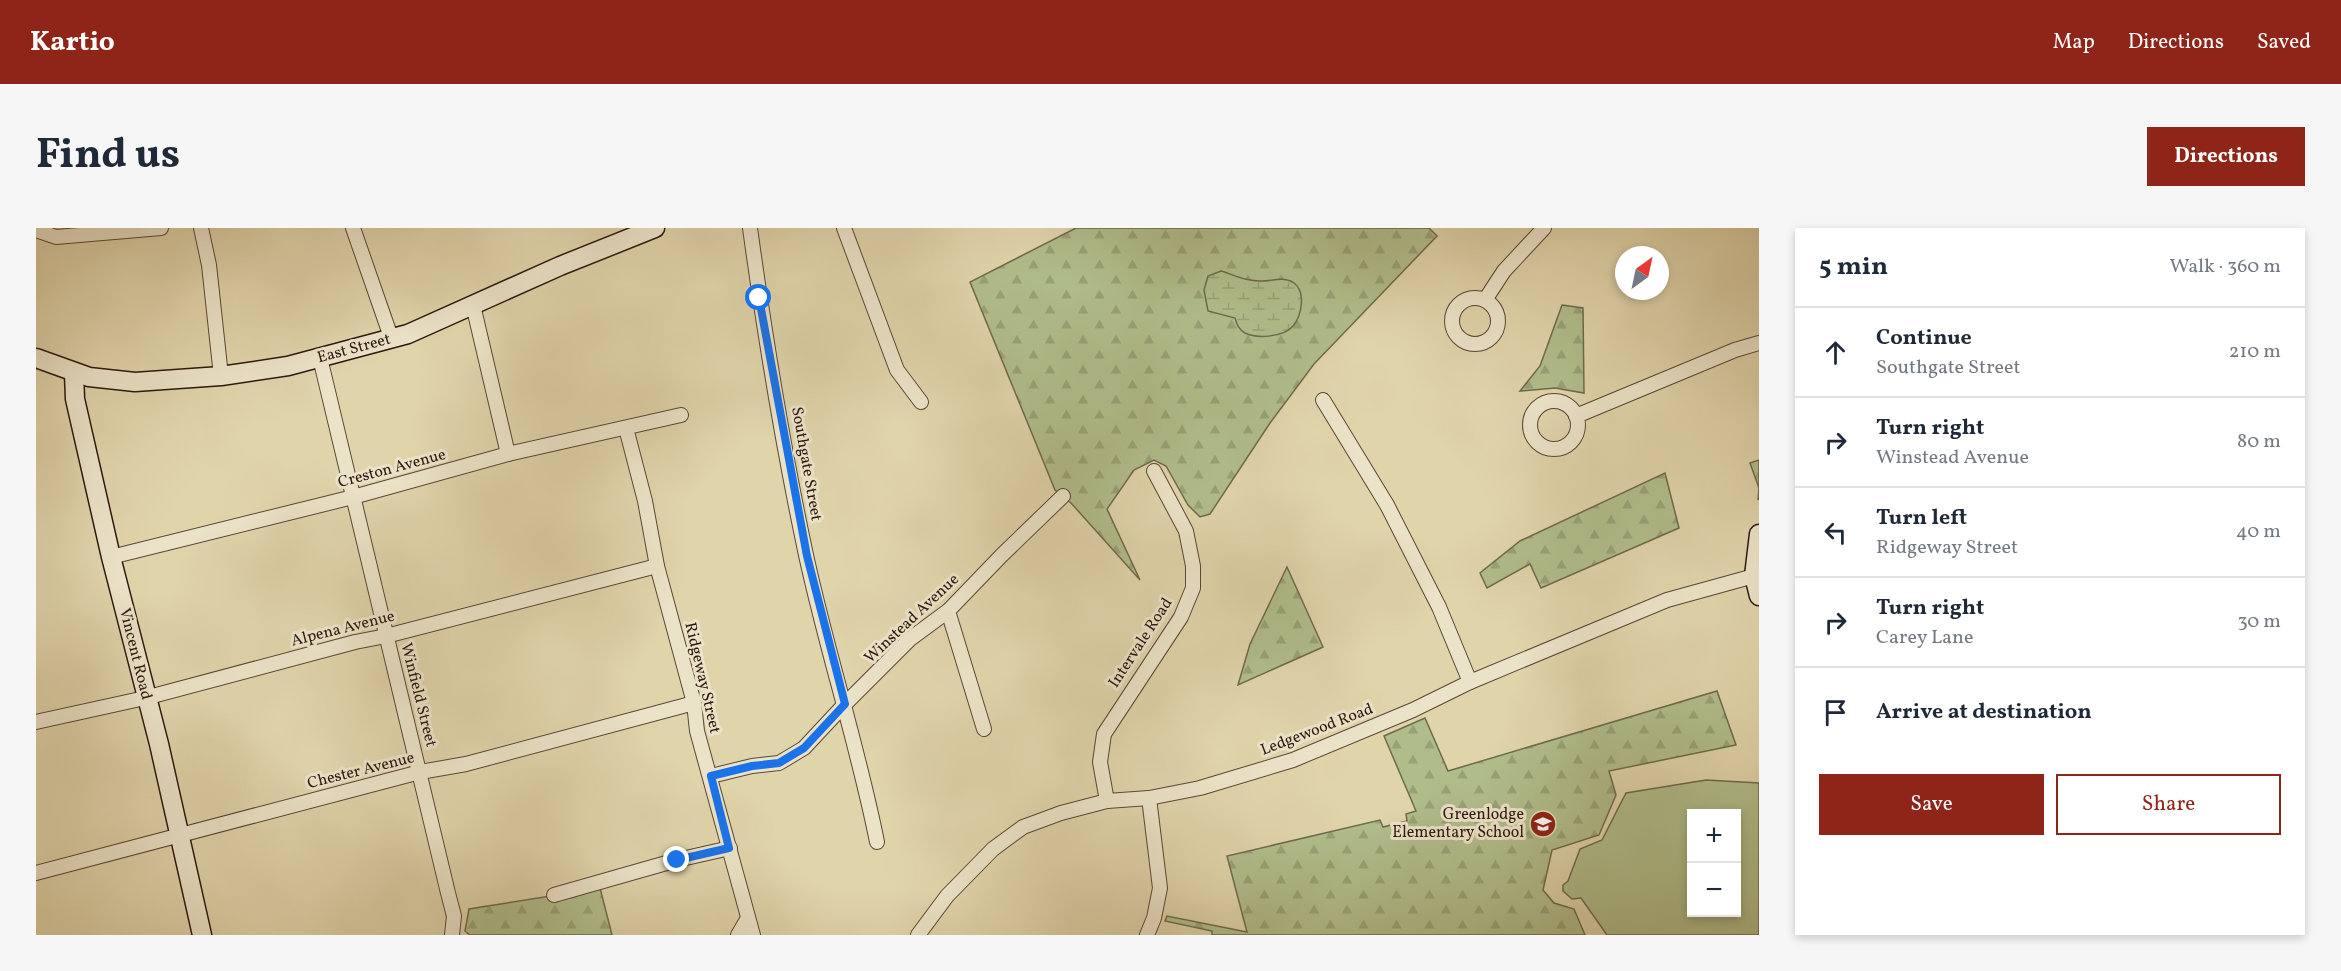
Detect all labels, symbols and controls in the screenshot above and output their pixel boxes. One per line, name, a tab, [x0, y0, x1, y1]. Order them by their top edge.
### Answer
text: Kartio	[30, 23, 115, 62]
text: Map	[2053, 28, 2095, 57]
text: Directions	[2128, 28, 2224, 57]
text: Saved	[2257, 28, 2311, 57]
text: Find us	[36, 127, 180, 186]
button: Directions	[2147, 127, 2305, 186]
north arrow	[1615, 246, 1669, 300]
text: 5 min	[1819, 249, 1888, 285]
text: Walk · 360 m	[2169, 253, 2281, 281]
route start	[745, 284, 771, 310]
text: Continue	[1876, 323, 1972, 354]
street label: East Street	[315, 329, 394, 369]
icon: ahead	[1819, 336, 1852, 369]
text: 210 m	[2229, 338, 2281, 366]
text: Southgate Street	[1876, 354, 2021, 382]
street label: Southgate Street	[785, 405, 827, 523]
text: Turn right	[1876, 413, 1984, 444]
icon: right	[1819, 426, 1852, 459]
text: 80 m	[2237, 428, 2281, 456]
street label: Creston Avenue	[336, 444, 448, 494]
text: Winstead Avenue	[1876, 444, 2029, 472]
text: Turn left	[1876, 503, 1967, 534]
icon: left	[1819, 516, 1852, 549]
text: 40 m	[2236, 518, 2281, 546]
text: Ridgeway Street	[1876, 534, 2018, 562]
street label: Winstead Avenue	[860, 569, 964, 669]
text: Turn right	[1876, 593, 1984, 624]
street label: Intervale Road	[1104, 594, 1178, 692]
street label: Vincent Road	[113, 606, 157, 702]
street label: Alpena Avenue	[289, 606, 397, 652]
icon: right	[1819, 606, 1852, 639]
text: 30 m	[2237, 608, 2281, 636]
street label: Ridgeway Street	[679, 620, 726, 736]
text: Carey Lane	[1876, 624, 1973, 652]
street label: Winfield Street	[394, 641, 442, 750]
icon: arrive	[1819, 696, 1852, 729]
text: Arrive at destination	[1876, 697, 2092, 728]
street label: Ledgewood Road	[1258, 698, 1376, 762]
street label: Chester Avenue	[305, 747, 417, 795]
button: Save	[1819, 774, 2044, 835]
button: Share	[2056, 774, 2281, 835]
place label: Greenlodge Elementary School	[1392, 804, 1524, 844]
school or university icon: Greenlodge Elementary School	[1528, 809, 1558, 839]
map controls	[1687, 809, 1741, 917]
button: +	[1687, 809, 1741, 863]
route end	[663, 846, 689, 872]
button: −	[1687, 863, 1741, 917]

